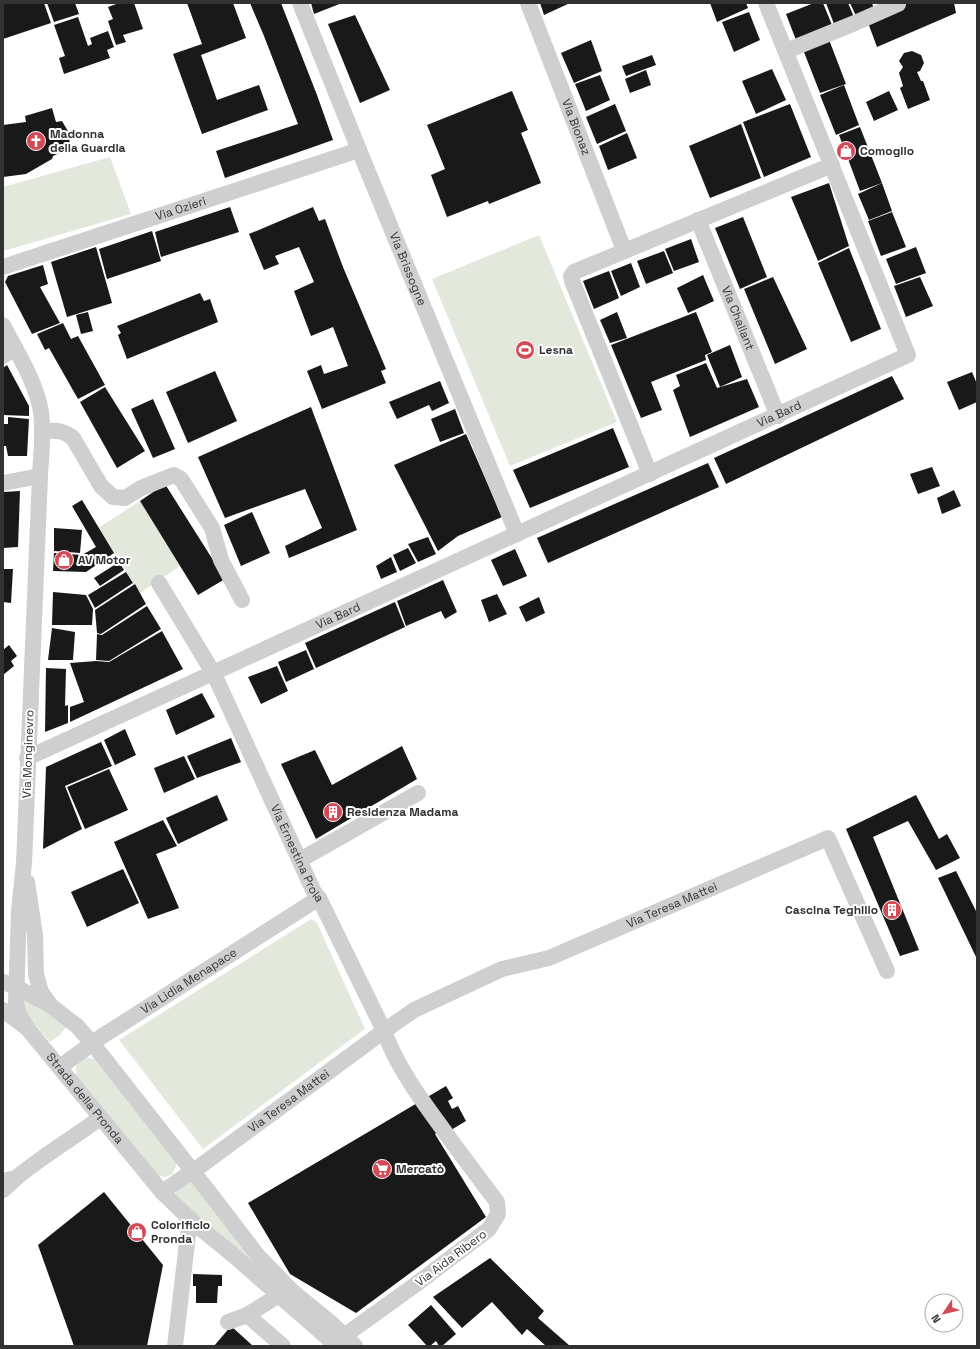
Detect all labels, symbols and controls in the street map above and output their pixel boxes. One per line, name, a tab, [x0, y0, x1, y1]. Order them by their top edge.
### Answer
street label: Via Bionaz	[558, 96, 594, 157]
place label: Madonna della Guardia	[50, 126, 126, 156]
church icon: Madonna della Guardia	[25, 130, 47, 152]
shop icon: Comoglio	[835, 140, 857, 162]
place label: Comoglio	[860, 143, 914, 159]
street label: Via Ozieri	[153, 193, 208, 224]
street label: Via Brissogne	[386, 230, 430, 308]
street label: Via Challant	[718, 284, 758, 353]
sports icon: Lesna	[514, 339, 536, 361]
place label: Lesna	[539, 342, 573, 358]
street label: Via Bard	[754, 397, 804, 431]
shop icon: AV Motor	[53, 549, 75, 571]
place label: AV Motor	[78, 552, 131, 568]
street label: Via Bard	[313, 599, 363, 633]
street label: Via Monginevro	[18, 709, 38, 799]
building icon: Residenza Madama	[322, 801, 344, 823]
street label: Via Ernestina Prola	[267, 802, 328, 905]
place label: Residenza Madama	[347, 804, 458, 820]
street label: Via Teresa Mattei	[624, 879, 720, 932]
building icon: Cascina Teghillo	[881, 899, 903, 921]
place label: Cascina Teghillo	[785, 902, 878, 918]
street label: Via Lidia Menapace	[138, 944, 240, 1018]
street label: Strada della Pronda	[43, 1049, 127, 1147]
street label: Via Teresa Mattei	[245, 1066, 333, 1136]
supermarket icon: Mercatò	[371, 1158, 393, 1180]
place label: Mercatò	[396, 1161, 444, 1177]
place label: Colorificio Pronda	[151, 1217, 210, 1247]
shop icon: Colorificio Pronda	[126, 1221, 148, 1243]
street label: Via Aida Ribero	[412, 1226, 490, 1290]
north arrow	[924, 1293, 964, 1333]
text: N	[928, 1312, 944, 1326]

